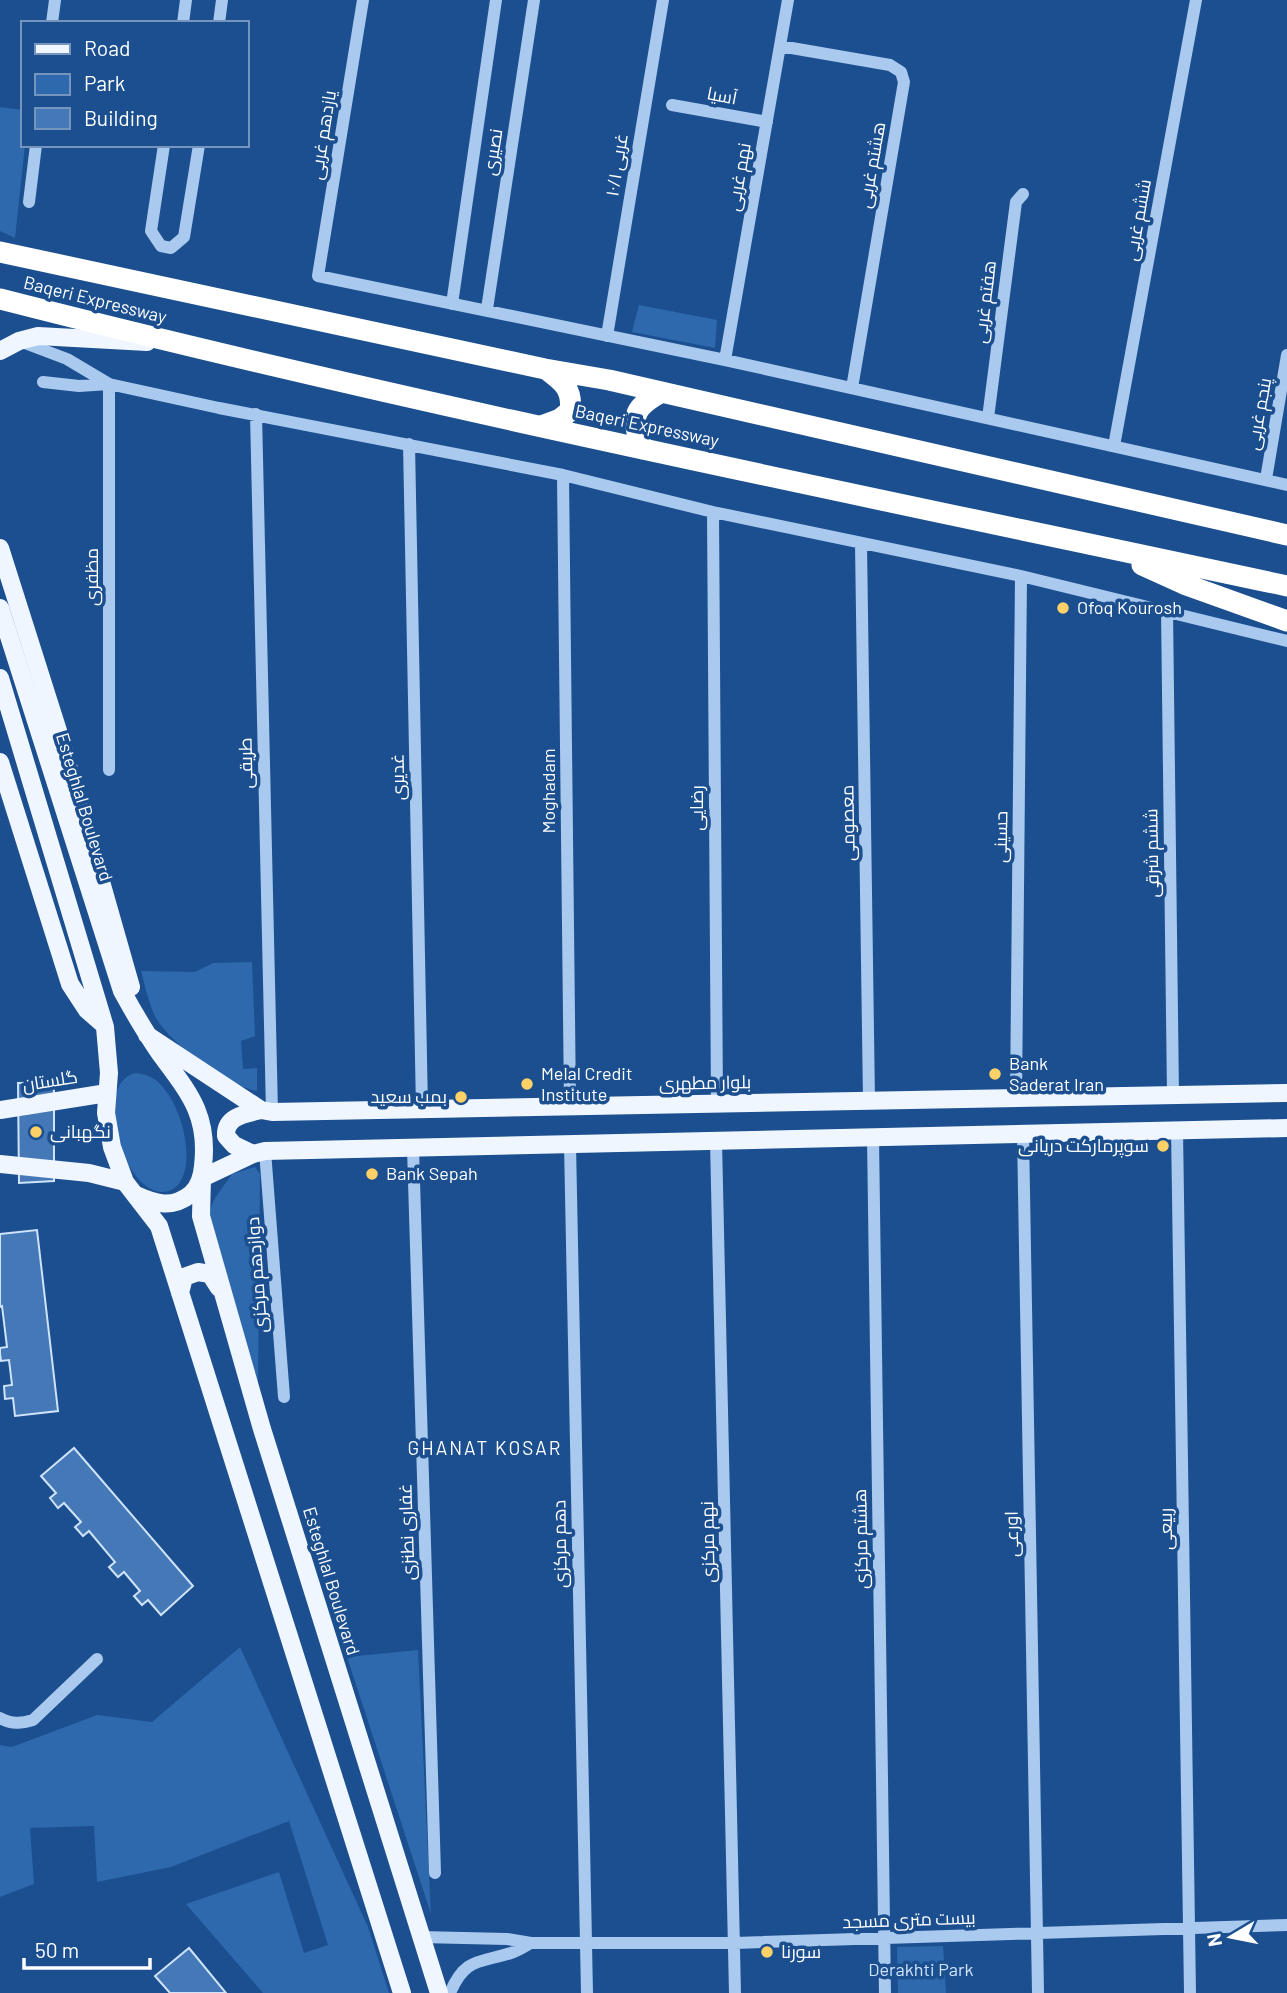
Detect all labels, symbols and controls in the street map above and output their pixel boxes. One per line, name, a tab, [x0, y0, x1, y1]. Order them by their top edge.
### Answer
legend	[21, 21, 248, 147]
text: Road	[84, 35, 130, 60]
text: Park	[84, 70, 125, 95]
street label: آسیا	[705, 81, 739, 109]
street label: یازدهم غربی	[304, 88, 342, 181]
text: Building	[84, 105, 158, 130]
street label: هشتم غربی	[853, 120, 891, 210]
street label: نصیری	[477, 127, 508, 177]
street label: ۱۰/۱ غربی	[600, 132, 633, 198]
street label: نهم غربی	[721, 141, 757, 213]
street label: ششم غربی	[1119, 177, 1157, 263]
street label: هفتم غربی	[968, 259, 1002, 345]
street label: Baqeri Expressway	[21, 271, 169, 327]
street label: پنجم غربی	[1241, 376, 1277, 452]
street label: Baqeri Expressway	[573, 399, 721, 451]
street label: مظفری	[80, 548, 103, 606]
place label: Ofoq Kourosh	[1077, 596, 1182, 618]
marker: Ofoq Kourosh	[1055, 600, 1071, 616]
street label: Esteghlal Boulevard	[52, 730, 118, 884]
street label: طریقی	[234, 737, 257, 789]
street label: Moghadam	[537, 748, 559, 834]
street label: غدیری	[386, 753, 409, 801]
street label: رضایی	[685, 785, 708, 831]
street label: معصومی	[835, 785, 860, 861]
street label: ششم شرقی	[1139, 808, 1165, 898]
street label: حسینی	[989, 811, 1012, 863]
place label: Bank Saderat Iran	[1009, 1052, 1104, 1095]
place label: Melal Credit Institute	[541, 1062, 633, 1105]
street label: گلستان	[21, 1065, 79, 1096]
marker: Bank Saderat Iran	[987, 1066, 1003, 1082]
street label: بلوار مطهری	[659, 1070, 751, 1095]
marker: Melal Credit Institute	[519, 1076, 535, 1092]
place label: بمب سعید	[370, 1085, 447, 1107]
marker: بمب سعید	[453, 1089, 469, 1105]
place label: نگهبانی	[50, 1120, 111, 1143]
marker: نگهبانی	[28, 1124, 44, 1140]
place label: سوپرمارکت دریانی	[1018, 1134, 1149, 1158]
marker: سوپرمارکت دریانی	[1155, 1138, 1171, 1154]
place label: Bank Sepah	[386, 1162, 478, 1184]
marker: Bank Sepah	[364, 1166, 380, 1182]
street label: دوازدهم مرکزی	[241, 1216, 273, 1334]
district label: GHANAT KOSAR	[408, 1436, 562, 1459]
street label: غفاری نطنزی	[393, 1483, 420, 1581]
street label: هشتم مرکزی	[848, 1489, 874, 1589]
street label: دهم مرکزی	[547, 1500, 573, 1588]
street label: نهم مرکزی	[695, 1501, 721, 1583]
street label: Esteghlal Boulevard	[299, 1504, 365, 1658]
street label: ربیعی	[1154, 1508, 1177, 1550]
street label: اورعی	[1000, 1511, 1023, 1557]
north arrow	[1196, 1902, 1266, 1972]
street label: بیست متری مسجد	[842, 1906, 976, 1933]
scale bar	[24, 1926, 150, 1970]
text: N	[1201, 1932, 1226, 1948]
text: 50 m	[35, 1937, 79, 1962]
place label: سورنا	[781, 1940, 821, 1963]
marker: سورنا	[759, 1944, 775, 1960]
park label: Derakhti Park	[868, 1958, 974, 1980]

